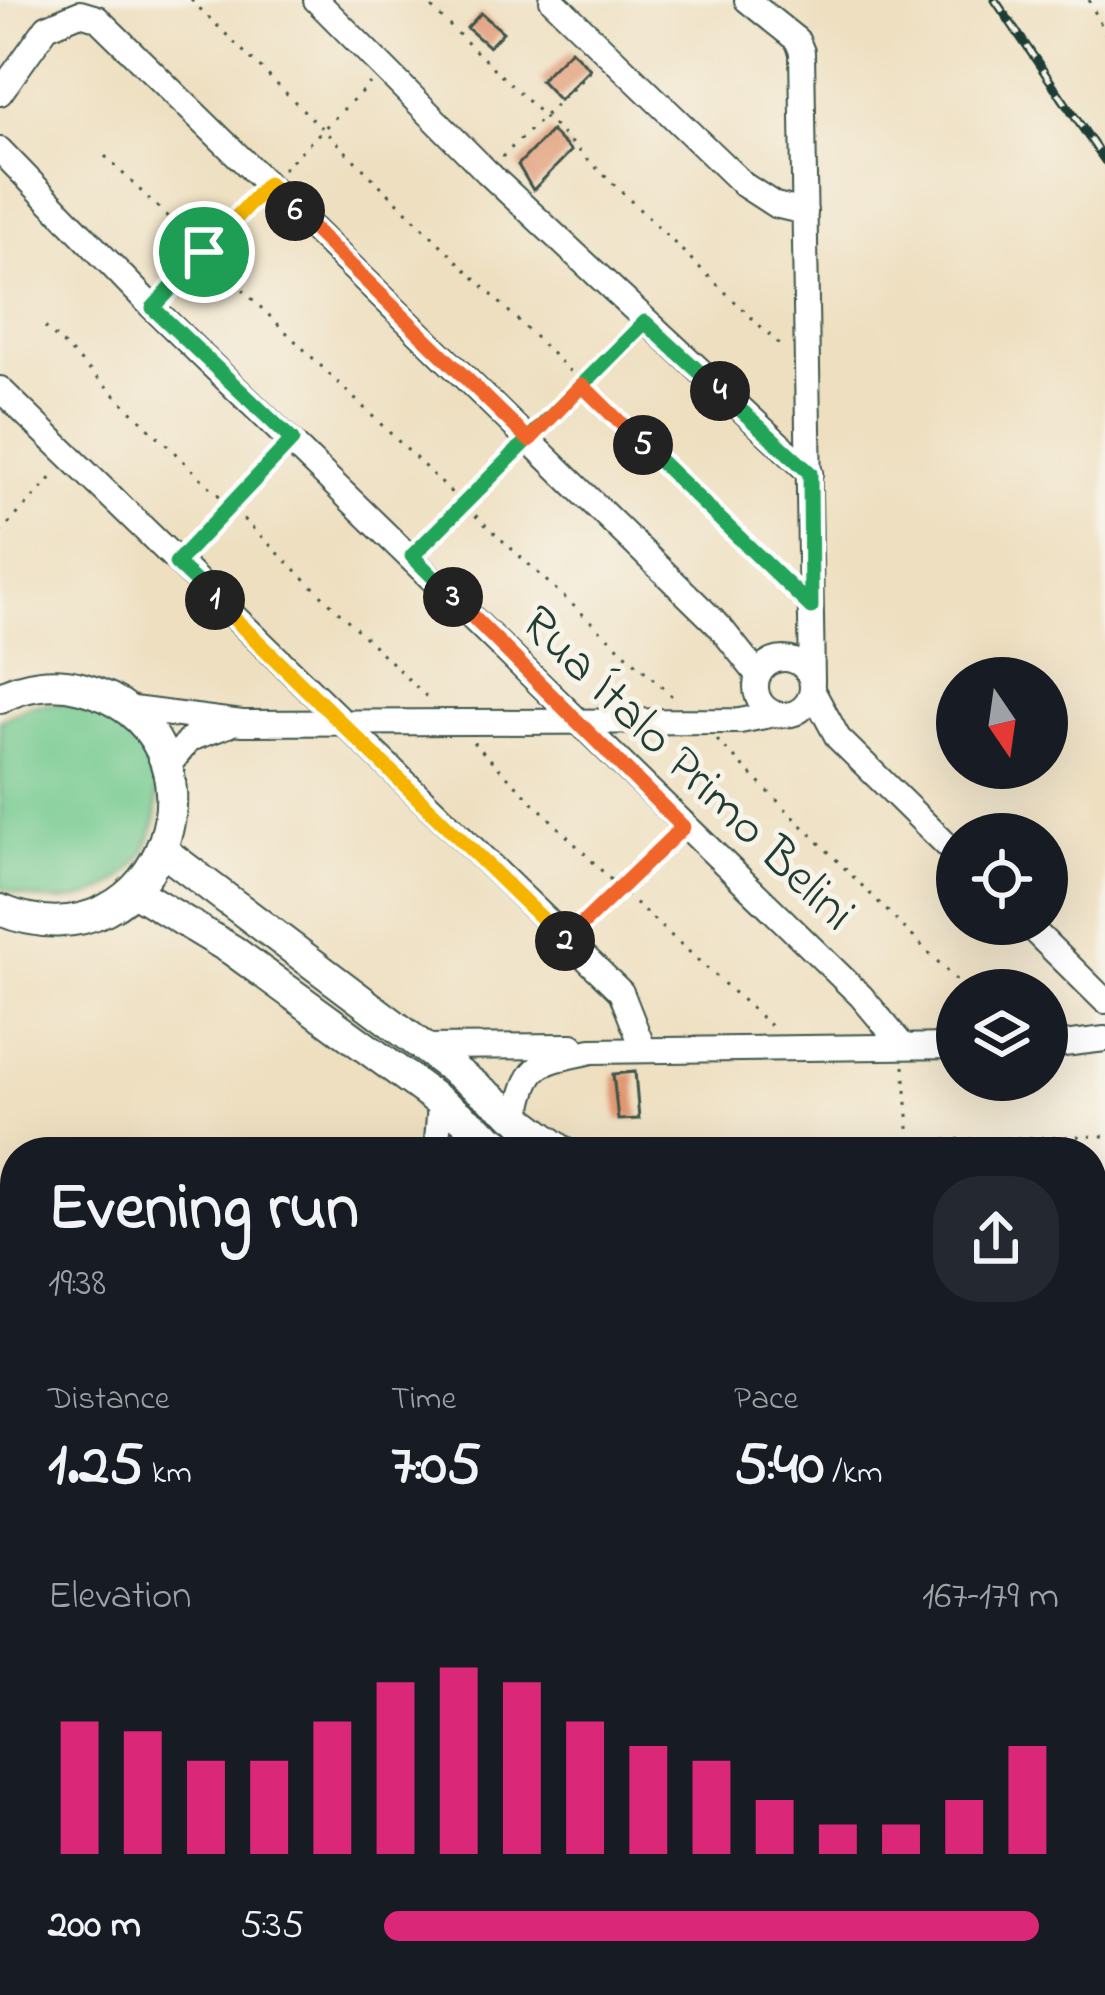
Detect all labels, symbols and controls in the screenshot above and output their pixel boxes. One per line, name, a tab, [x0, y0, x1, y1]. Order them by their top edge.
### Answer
pin: 6	[265, 181, 325, 241]
text: 6	[288, 187, 302, 235]
pin	[153, 201, 255, 303]
icon: arrive	[171, 219, 237, 285]
pin: 4	[690, 361, 750, 421]
text: 4	[713, 367, 727, 415]
pin: 5	[613, 415, 673, 475]
text: 5	[634, 421, 652, 469]
pin: 3	[423, 567, 483, 627]
pin: 1	[185, 570, 245, 630]
text: 3	[446, 573, 460, 621]
text: 1	[210, 576, 220, 624]
street label: Rua Ítalo Primo Belini	[501, 590, 871, 950]
north arrow	[936, 657, 1068, 789]
map controls	[936, 657, 1068, 1101]
button: locate	[936, 813, 1068, 945]
pin: 2	[535, 911, 595, 971]
text: 2	[557, 917, 573, 965]
button: layers	[936, 969, 1068, 1101]
text: Evening run	[48, 1163, 359, 1259]
button: share	[933, 1176, 1059, 1302]
text: 19:38	[48, 1256, 106, 1313]
text: Distance	[48, 1376, 170, 1424]
text: Time	[391, 1376, 456, 1424]
text: Pace	[734, 1376, 798, 1424]
text: 1.25	[48, 1424, 143, 1511]
text: 7:05	[391, 1424, 481, 1511]
text: 5:40	[734, 1424, 824, 1511]
text: km	[143, 1450, 192, 1498]
text: /km	[824, 1450, 883, 1498]
text: Elevation	[48, 1569, 191, 1626]
text: 167–179 m	[922, 1569, 1059, 1626]
text: 200 m	[48, 1898, 141, 1955]
text: 5:35	[240, 1898, 304, 1955]

